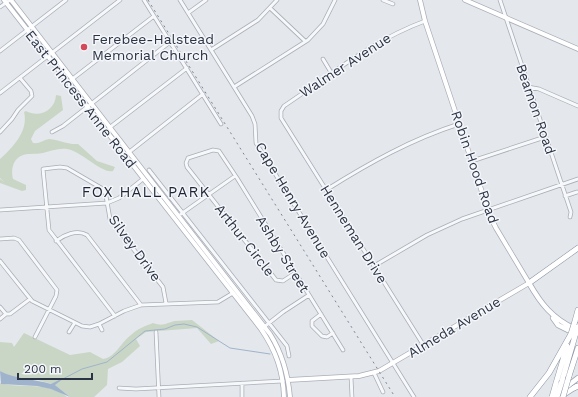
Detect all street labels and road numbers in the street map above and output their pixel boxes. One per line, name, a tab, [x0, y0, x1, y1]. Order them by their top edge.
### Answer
street label: East Princess Anne Road	[22, 27, 140, 171]
street label: Walmer Avenue	[296, 30, 394, 100]
street label: Beamon Road	[513, 62, 559, 156]
street label: Robin Hood Road	[448, 109, 502, 225]
street label: Cape Henry Avenue	[252, 139, 334, 261]
street label: Henneman Drive	[317, 182, 391, 286]
street label: Arthur Circle	[212, 201, 278, 279]
street label: Silvey Drive	[106, 212, 164, 284]
street label: Ashby Street	[253, 213, 313, 295]
street label: Almeda Avenue	[405, 293, 503, 361]

